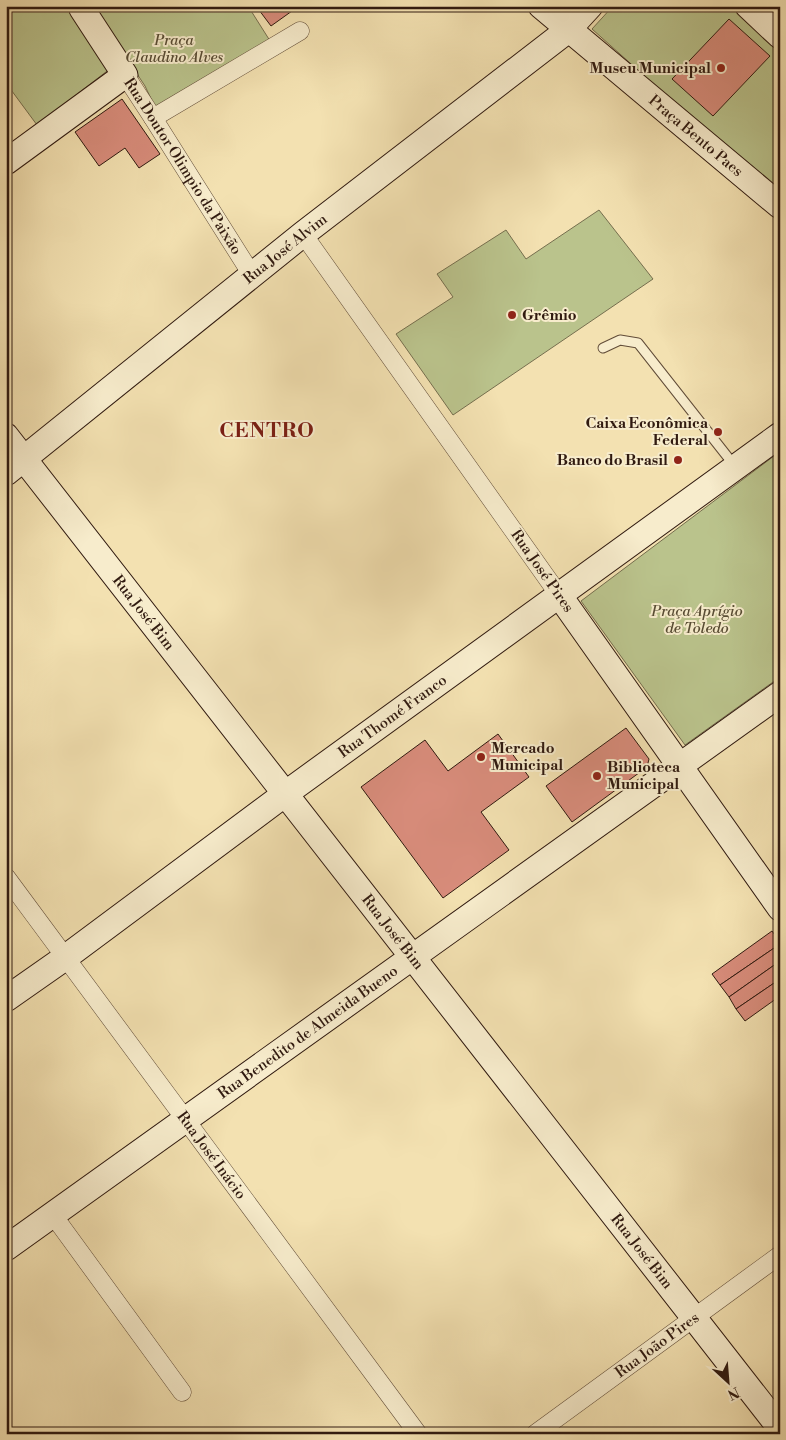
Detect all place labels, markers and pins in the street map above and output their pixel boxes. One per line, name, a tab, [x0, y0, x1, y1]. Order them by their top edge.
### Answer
place label: Museu Municipal	[590, 59, 711, 78]
marker: Museu Municipal	[715, 62, 727, 74]
place label: Grêmio	[522, 306, 577, 325]
marker: Grêmio	[506, 309, 518, 321]
place label: Caixa Econômica Federal	[586, 414, 709, 450]
marker: Caixa Econômica Federal	[712, 426, 724, 438]
place label: Banco do Brasil	[557, 451, 668, 470]
marker: Banco do Brasil	[672, 454, 684, 466]
place label: Mercado Municipal	[491, 739, 563, 775]
marker: Mercado Municipal	[475, 751, 487, 763]
place label: Biblioteca Municipal	[607, 758, 681, 794]
marker: Biblioteca Municipal	[591, 770, 603, 782]

